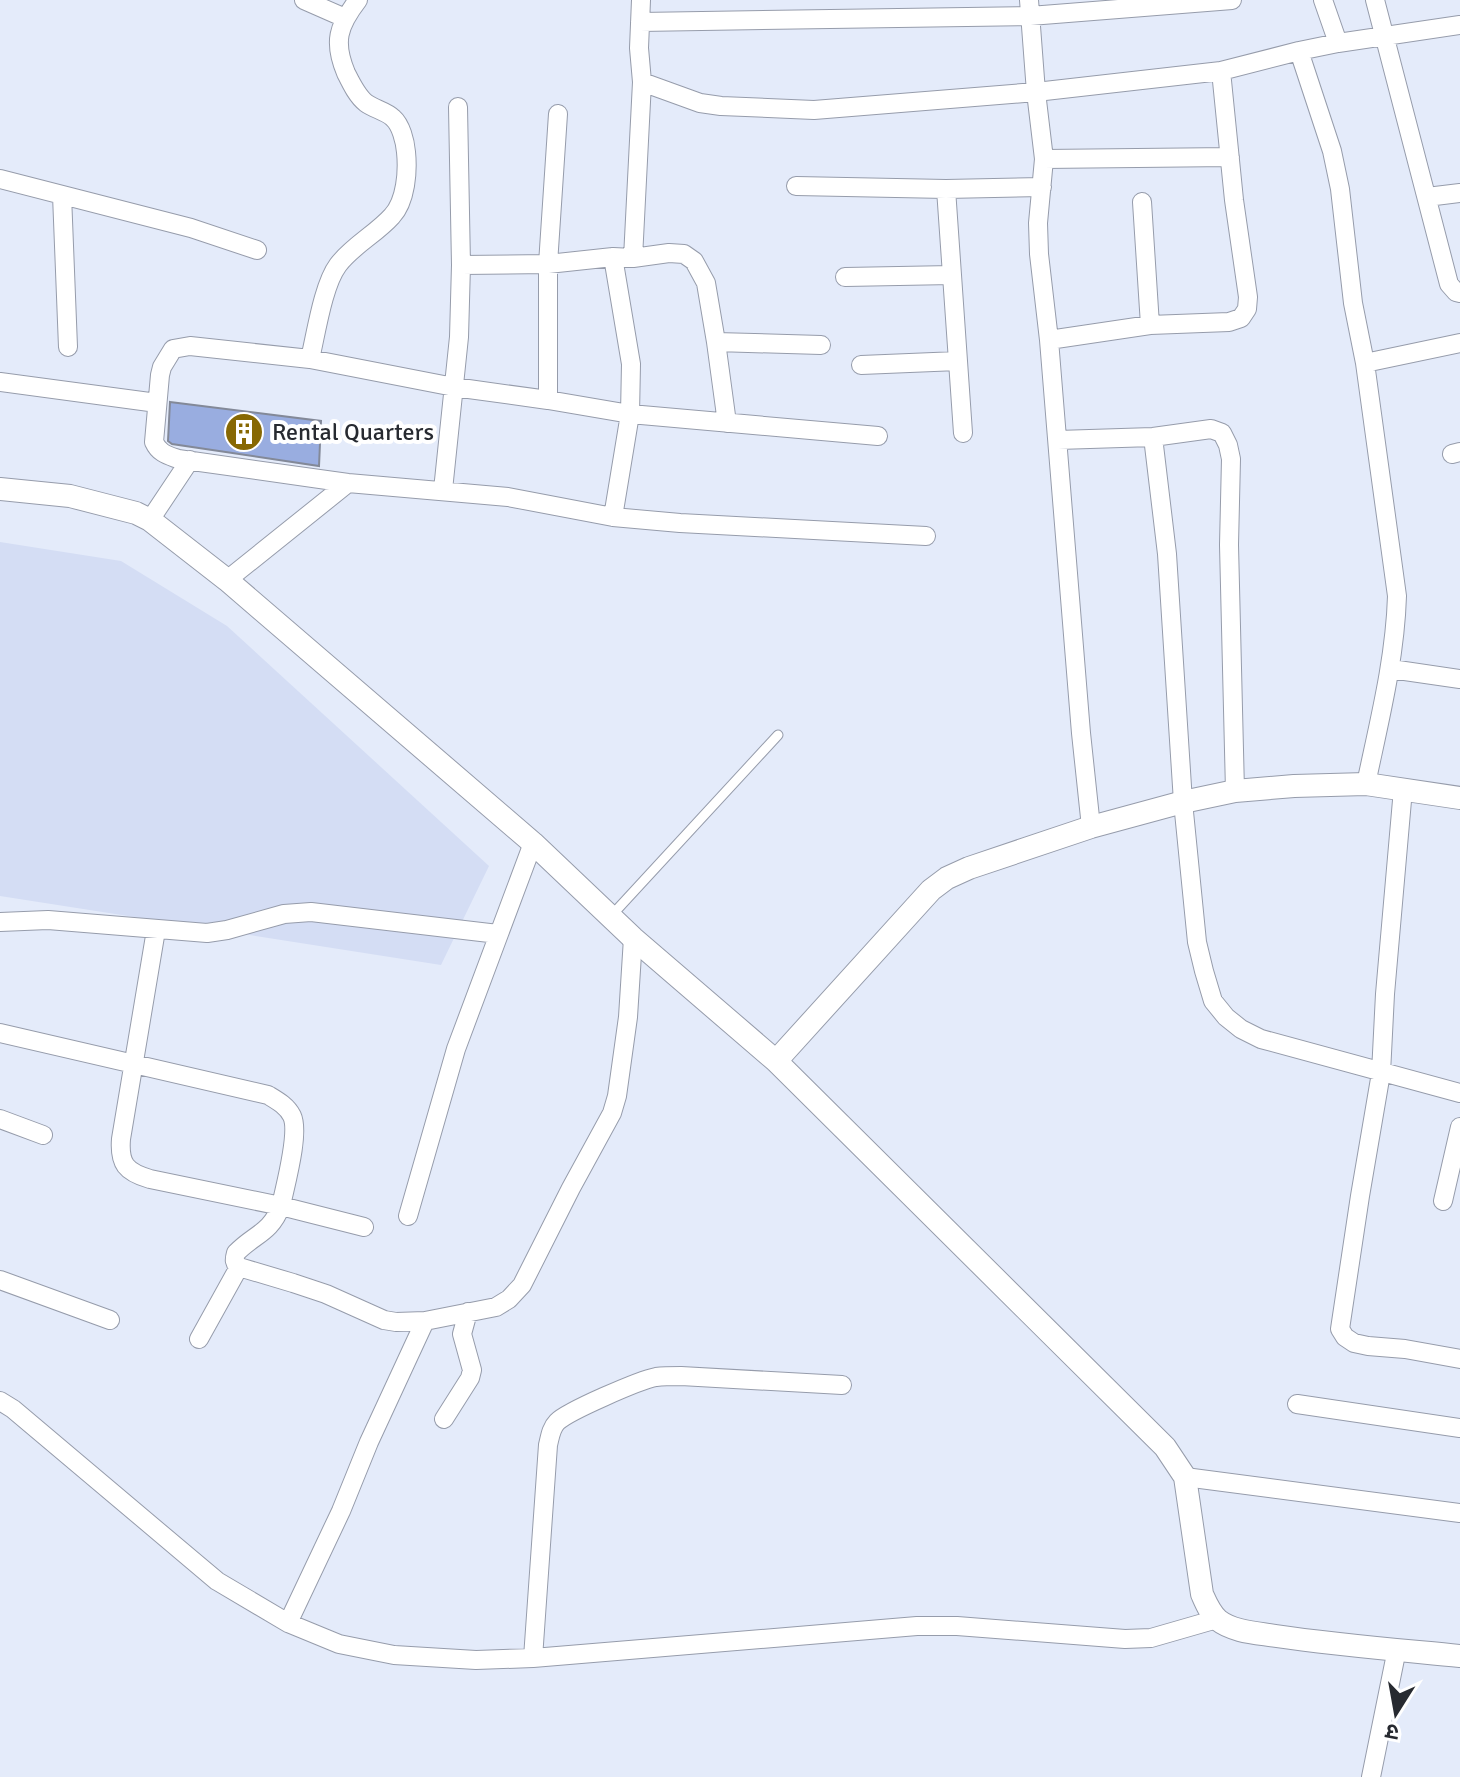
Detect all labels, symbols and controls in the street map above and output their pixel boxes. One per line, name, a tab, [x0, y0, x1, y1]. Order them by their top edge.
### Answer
building icon: Rental Quarters	[223, 411, 265, 453]
place label: Rental Quarters	[272, 417, 434, 447]
north arrow	[1356, 1673, 1436, 1753]
text: उ	[1382, 1717, 1401, 1747]

